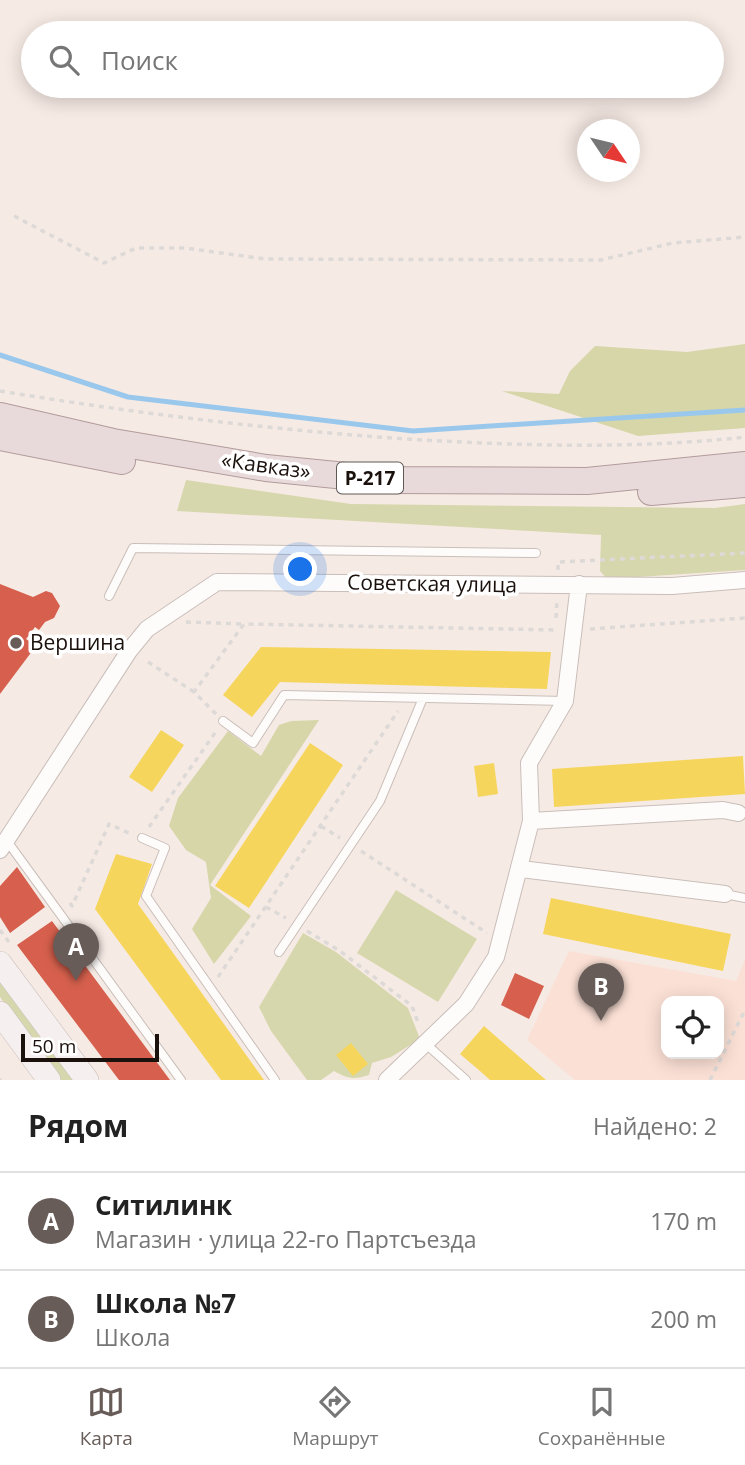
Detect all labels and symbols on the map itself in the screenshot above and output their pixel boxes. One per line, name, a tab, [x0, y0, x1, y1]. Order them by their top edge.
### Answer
north arrow	[577, 119, 640, 182]
street label: «Кавказ»	[220, 445, 313, 485]
road number: Р-217	[337, 463, 403, 494]
your location	[283, 552, 317, 586]
street label: Советская улица	[347, 568, 517, 598]
place label: Вершина	[30, 628, 125, 656]
marker: Вершина	[8, 635, 24, 651]
pin: A	[53, 923, 99, 981]
pin: B	[578, 963, 624, 1021]
scale bar	[21, 1031, 159, 1063]

